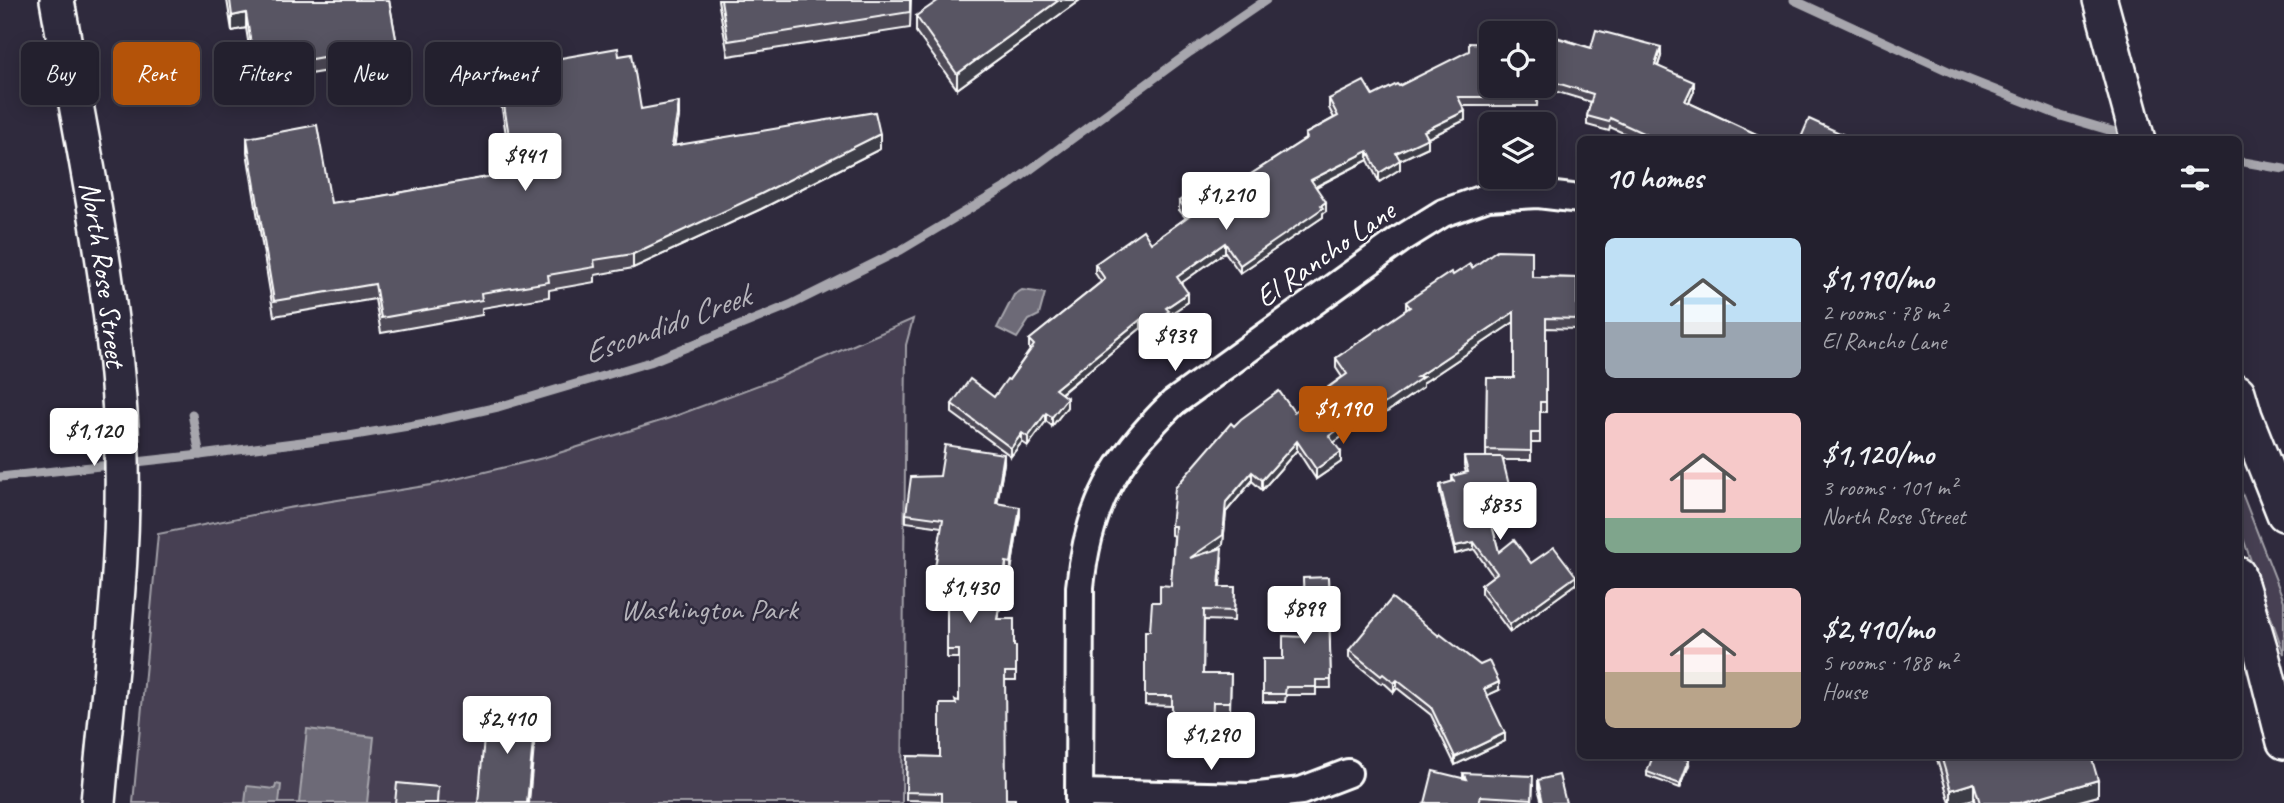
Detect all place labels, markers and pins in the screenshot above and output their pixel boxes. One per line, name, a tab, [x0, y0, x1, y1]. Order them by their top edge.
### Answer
pin: $941	[484, 134, 566, 193]
pin: $1,210	[1169, 173, 1283, 232]
pin: $939	[1134, 314, 1216, 373]
pin: $1,190	[1286, 386, 1400, 446]
pin: $1,120	[37, 408, 151, 468]
pin: $835	[1459, 482, 1541, 542]
pin: $1,430	[913, 566, 1027, 625]
pin: $899	[1263, 586, 1345, 646]
pin: $2,410	[450, 696, 564, 756]
pin: $1,290	[1154, 712, 1268, 772]

